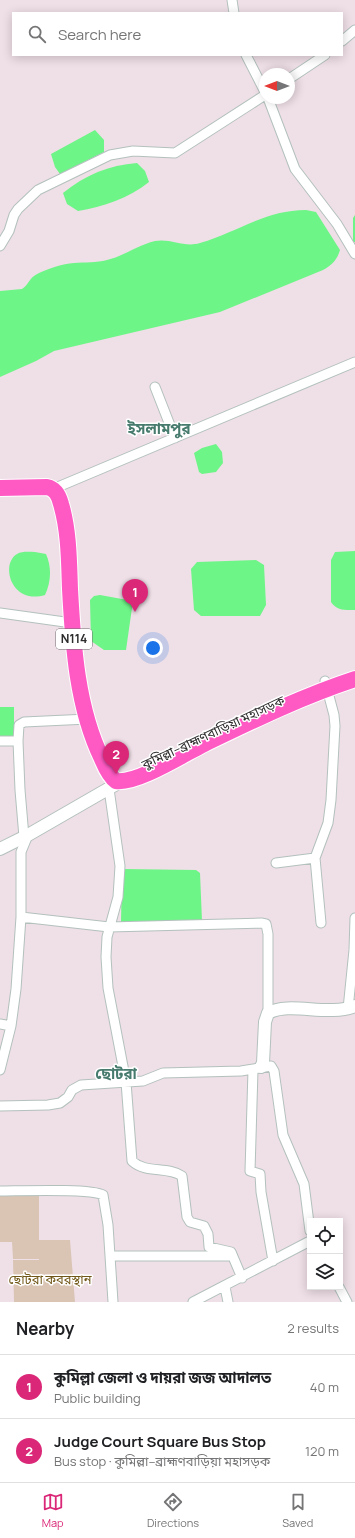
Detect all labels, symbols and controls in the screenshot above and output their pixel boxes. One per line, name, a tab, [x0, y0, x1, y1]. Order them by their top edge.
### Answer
search box	[12, 12, 343, 56]
icon: search	[26, 23, 48, 45]
text: Search here	[58, 24, 141, 45]
north arrow	[259, 68, 295, 104]
district label: ইসলামপুর	[126, 418, 191, 439]
pin: 1	[122, 579, 148, 612]
road number: N114	[56, 629, 92, 649]
your location	[143, 638, 163, 658]
street label: কুমিল্লা–ব্রাহ্মণবাড়িয়া মহাসড়ক	[138, 691, 288, 773]
pin: 2	[103, 741, 129, 774]
district label: ছোটরা	[95, 1063, 138, 1084]
map controls	[307, 1218, 343, 1290]
button: locate	[307, 1218, 343, 1254]
button: layers	[307, 1254, 343, 1290]
park label: ছোটরা কবরস্থান	[9, 1270, 92, 1288]
text: Nearby	[16, 1317, 74, 1340]
text: 2 results	[287, 1319, 339, 1337]
text: কুমিল্লা জেলা ও দায়রা জজ আদালত	[54, 1367, 271, 1388]
text: 1	[26, 1378, 32, 1396]
text: 40 m	[310, 1378, 339, 1396]
text: Public building	[54, 1389, 141, 1407]
text: Judge Court Square Bus Stop	[54, 1431, 266, 1452]
text: 2	[25, 1442, 33, 1460]
text: 120 m	[305, 1442, 339, 1460]
text: Bus stop · কুমিল্লা–ব্রাহ্মণবাড়িয়া মহাসড়ক	[54, 1452, 270, 1470]
tab: Map	[42, 1491, 64, 1530]
tab: Directions	[147, 1491, 199, 1530]
tab: Saved	[282, 1491, 313, 1530]

